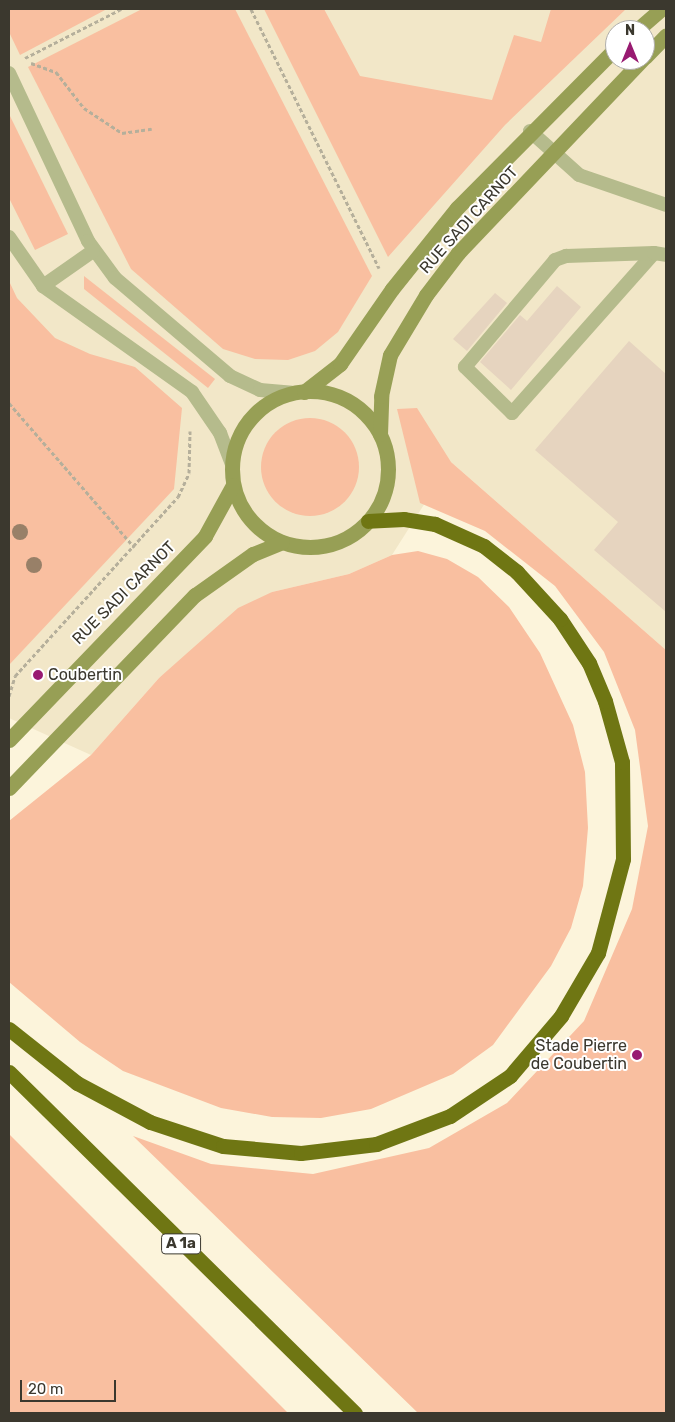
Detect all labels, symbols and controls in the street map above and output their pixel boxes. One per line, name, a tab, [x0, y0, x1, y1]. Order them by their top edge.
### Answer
north arrow	[605, 20, 655, 70]
text: N	[625, 22, 635, 39]
street label: RUE SADI CARNOT	[416, 162, 522, 278]
street label: RUE SADI CARNOT	[68, 537, 180, 649]
place label: Coubertin	[48, 665, 122, 685]
marker: Coubertin	[32, 669, 44, 681]
place label: Stade Pierre de Coubertin	[531, 1036, 627, 1074]
marker: Stade Pierre de Coubertin	[631, 1049, 643, 1061]
road number: A 1a	[160, 1232, 202, 1256]
scale bar	[22, 1370, 119, 1402]
text: 20 m	[28, 1380, 63, 1398]

